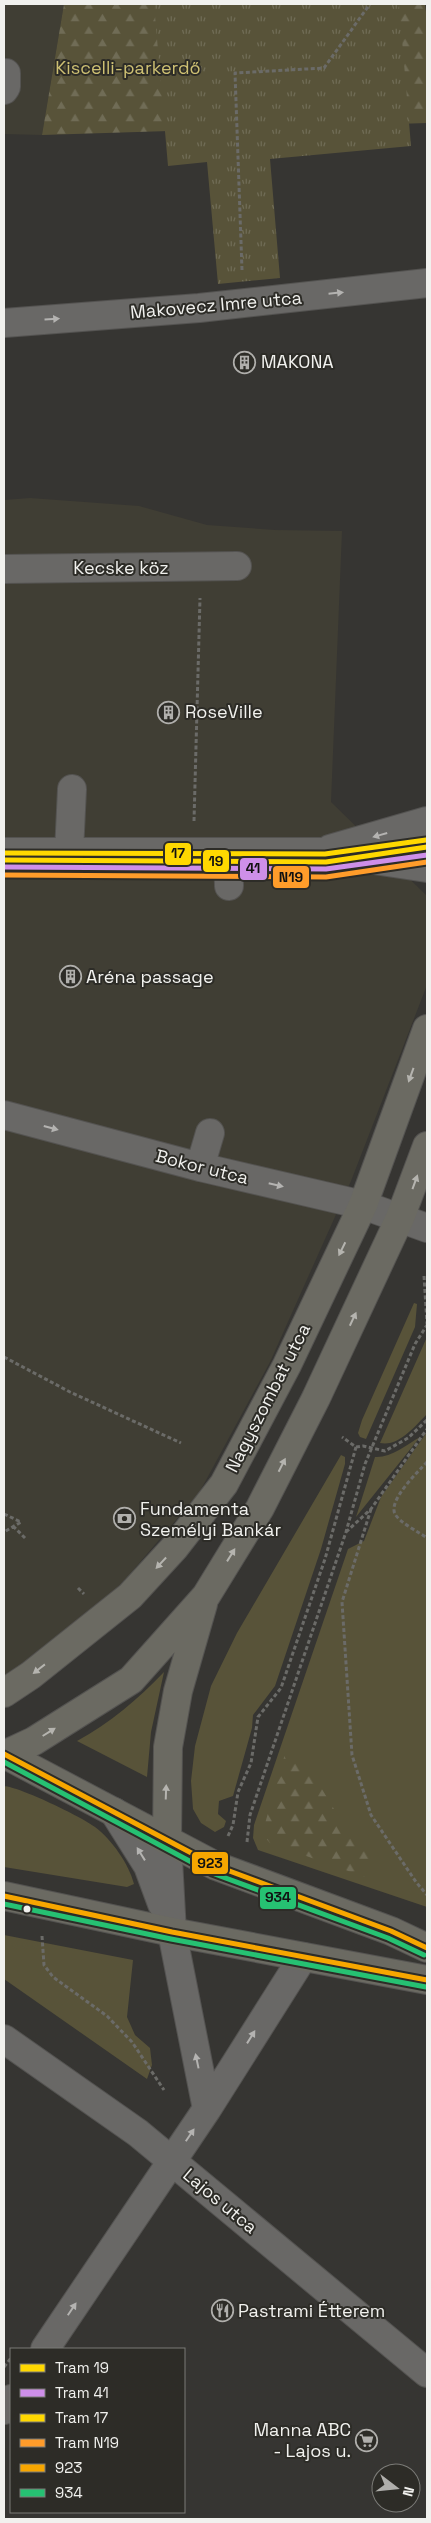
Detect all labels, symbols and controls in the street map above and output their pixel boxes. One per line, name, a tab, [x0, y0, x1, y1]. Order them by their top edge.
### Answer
park label: Kiscelli-parkerdő	[55, 56, 201, 79]
street label: Makovecz Imre utca	[129, 286, 303, 323]
one-way arrow	[328, 289, 344, 297]
one-way arrow	[45, 315, 61, 323]
building icon: MAKONA	[233, 350, 257, 374]
place label: MAKONA	[261, 350, 334, 373]
street label: Kecske köz	[73, 556, 169, 579]
building icon: RoseVille	[157, 700, 181, 724]
place label: RoseVille	[185, 700, 263, 723]
one-way arrow	[373, 831, 388, 839]
line badge: 17	[164, 842, 192, 866]
text: 17	[171, 844, 185, 862]
line badge: 19	[202, 849, 230, 873]
text: 19	[209, 852, 223, 870]
line badge: 41	[239, 857, 268, 881]
text: 41	[246, 859, 260, 877]
line badge: N19	[272, 865, 310, 889]
text: N19	[279, 868, 303, 886]
building icon: Aréna passage	[58, 965, 82, 989]
place label: Aréna passage	[86, 965, 214, 988]
one-way arrow	[407, 1067, 414, 1082]
one-way arrow	[43, 1124, 58, 1132]
street label: Bokor utca	[153, 1144, 251, 1189]
one-way arrow	[412, 1175, 419, 1190]
one-way arrow	[269, 1181, 284, 1189]
one-way arrow	[338, 1241, 347, 1256]
one-way arrow	[349, 1312, 357, 1326]
street label: Nagyszombat utca	[220, 1319, 315, 1476]
one-way arrow	[278, 1458, 286, 1472]
place label: Fundamenta Személyi Bankár	[140, 1497, 281, 1541]
bank icon: Fundamenta Személyi Bankár	[112, 1507, 136, 1531]
one-way arrow	[227, 1548, 236, 1561]
one-way arrow	[155, 1556, 167, 1568]
one-way arrow	[32, 1664, 45, 1675]
one-way arrow	[42, 1728, 55, 1737]
one-way arrow	[163, 1784, 171, 1800]
one-way arrow	[136, 1848, 145, 1861]
line badge: 923	[191, 1851, 229, 1875]
text: 923	[197, 1854, 223, 1872]
line badge: 934	[259, 1886, 297, 1910]
text: 934	[265, 1888, 291, 1906]
unlabelled marker	[22, 1904, 32, 1914]
one-way arrow	[246, 2031, 256, 2044]
one-way arrow	[193, 2053, 201, 2068]
one-way arrow	[185, 2128, 194, 2141]
street label: Lajos utca	[178, 2163, 262, 2238]
restaurant icon: Pastrami Étterem	[210, 2299, 234, 2323]
place label: Pastrami Étterem	[238, 2299, 385, 2322]
one-way arrow	[67, 2302, 77, 2316]
legend	[10, 2348, 185, 2513]
text: Tram 19	[55, 2358, 109, 2377]
text: Tram 41	[55, 2383, 109, 2402]
text: Tram 17	[55, 2408, 108, 2427]
place label: Manna ABC - Lajos u.	[253, 2418, 351, 2462]
supermarket icon: Manna ABC - Lajos u.	[355, 2428, 379, 2452]
text: Tram N19	[55, 2433, 119, 2452]
text: 923	[55, 2458, 82, 2477]
north arrow	[371, 2463, 421, 2513]
text: 934	[55, 2483, 83, 2502]
text: N	[399, 2485, 418, 2499]

